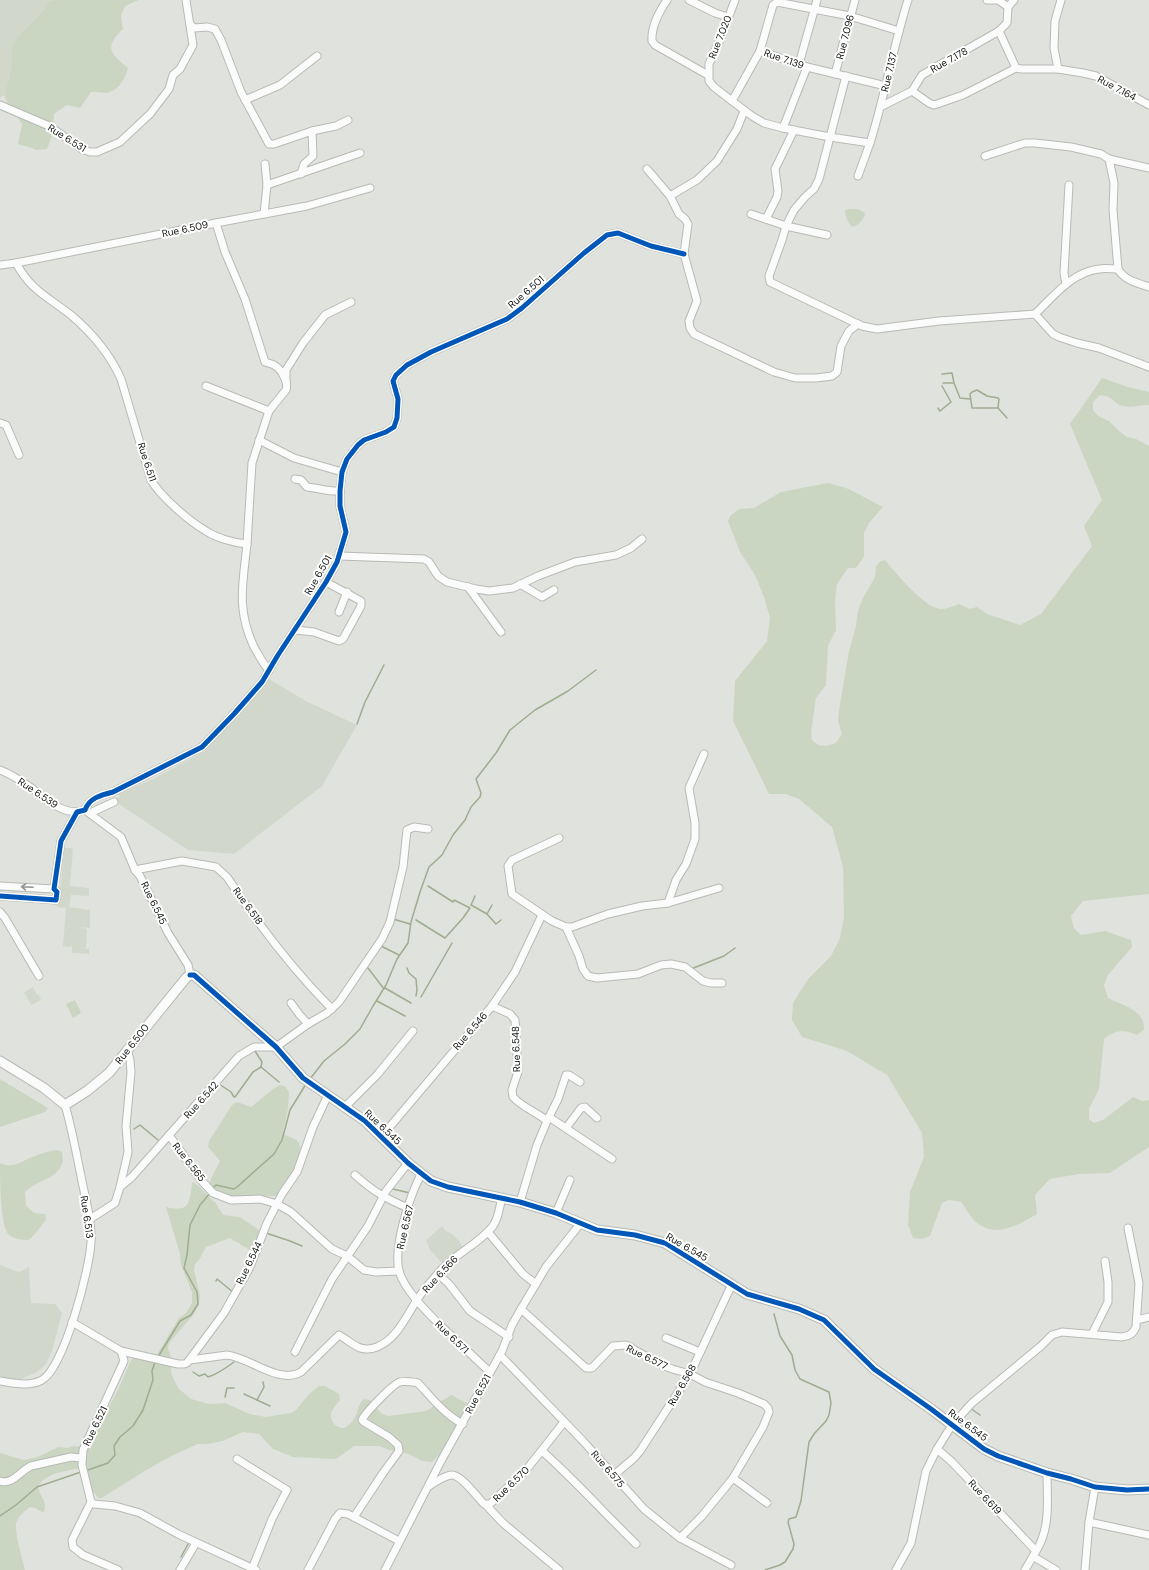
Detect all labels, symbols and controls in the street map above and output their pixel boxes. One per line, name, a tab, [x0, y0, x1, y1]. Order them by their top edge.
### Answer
street label: Rue 7.020	[705, 13, 735, 61]
street label: Rue 7.096	[833, 13, 857, 61]
street label: Rue 7.178	[928, 44, 970, 76]
street label: Rue 7.139	[762, 46, 806, 72]
street label: Rue 7.137	[878, 51, 900, 93]
street label: Rue 7.164	[1095, 72, 1139, 104]
street label: Rue 6.531	[45, 121, 89, 155]
street label: Rue 6.509	[161, 218, 209, 240]
street label: Rue 6.501	[505, 273, 547, 311]
street label: Rue 6.511	[135, 441, 159, 483]
street label: Rue 6.501	[301, 553, 335, 597]
street label: Rue 6.539	[15, 775, 61, 811]
street label: Rue 6.545	[138, 879, 170, 927]
one-way arrow	[21, 884, 34, 891]
street label: Rue 6.518	[230, 885, 266, 927]
street label: Rue 6.546	[450, 1009, 490, 1053]
street label: Rue 6.500	[112, 1021, 152, 1067]
street label: Rue 6.548	[509, 1026, 523, 1072]
street label: Rue 6.542	[181, 1078, 221, 1121]
street label: Rue 6.545	[362, 1107, 404, 1147]
street label: Rue 6.565	[170, 1140, 208, 1184]
street label: Rue 6.513	[78, 1195, 96, 1239]
street label: Rue 6.567	[394, 1203, 416, 1251]
street label: Rue 6.545	[664, 1230, 710, 1264]
street label: Rue 6.544	[233, 1239, 265, 1287]
street label: Rue 6.566	[419, 1253, 461, 1295]
street label: Rue 6.571	[432, 1318, 472, 1356]
street label: Rue 6.577	[624, 1341, 670, 1373]
street label: Rue 6.568	[665, 1362, 699, 1408]
street label: Rue 6.521	[462, 1372, 494, 1416]
street label: Rue 6.521	[80, 1404, 110, 1448]
street label: Rue 6.545	[946, 1406, 990, 1444]
street label: Rue 6.575	[588, 1448, 628, 1490]
street label: Rue 6.570	[490, 1463, 532, 1505]
street label: Rue 6.619	[965, 1477, 1005, 1517]

